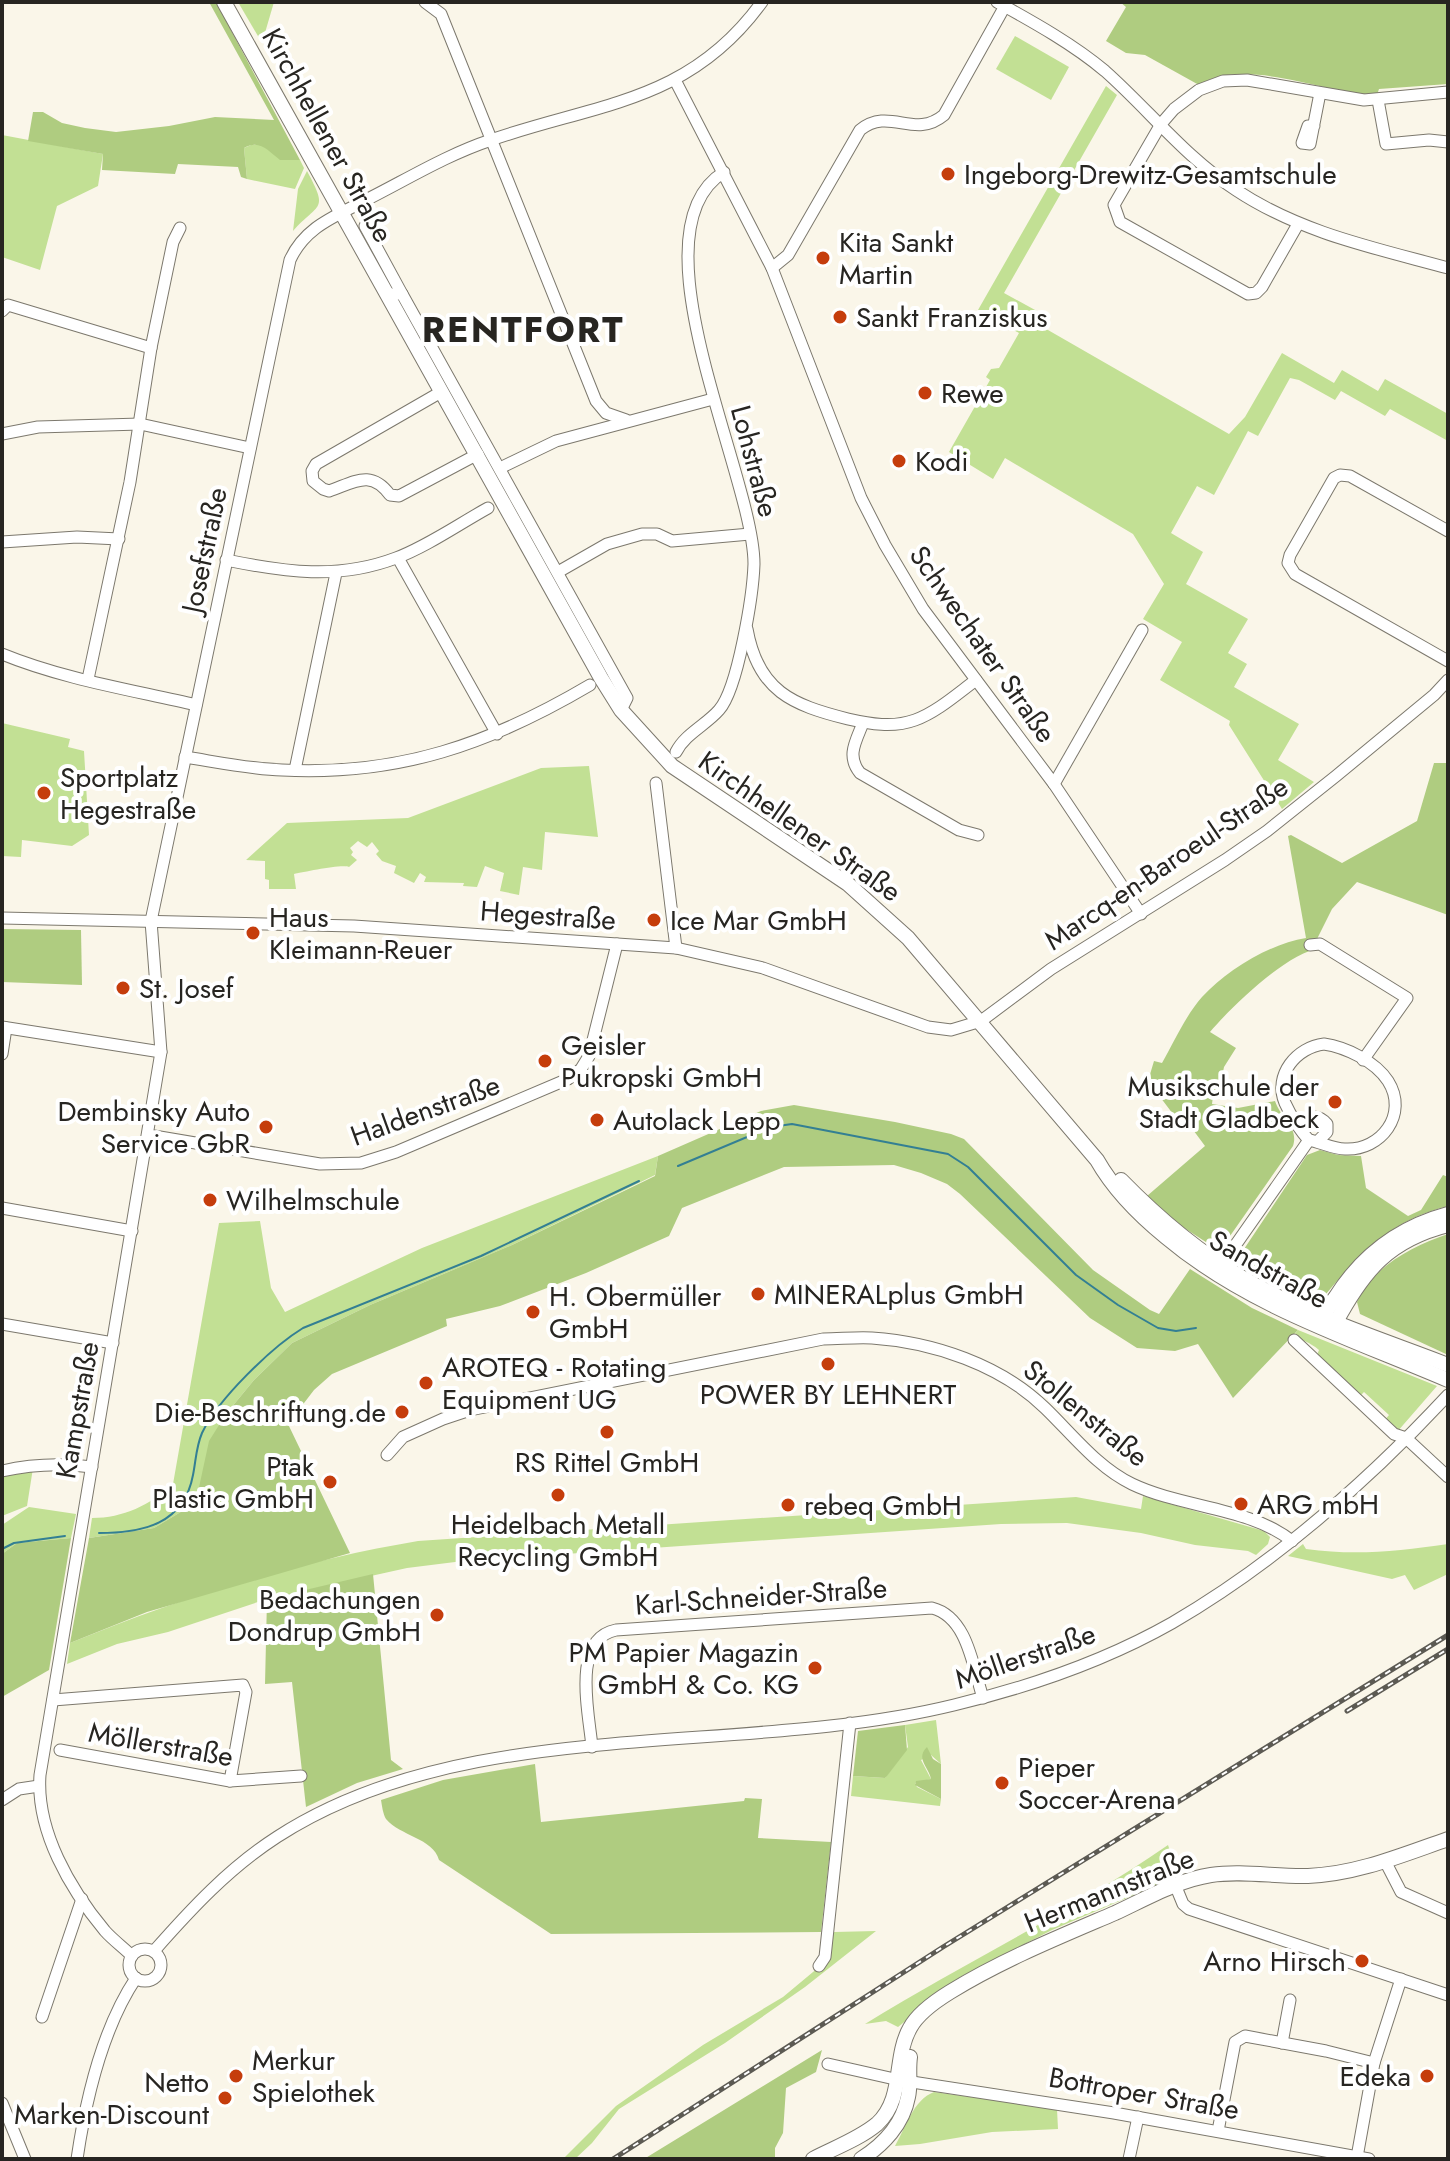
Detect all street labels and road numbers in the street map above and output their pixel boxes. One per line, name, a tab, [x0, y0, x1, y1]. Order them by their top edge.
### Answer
street label: Kirchhellener Straße	[252, 21, 403, 250]
street label: Lohstraße	[720, 401, 789, 521]
street label: Josefstraße	[170, 484, 238, 620]
street label: Schwechater Straße	[899, 537, 1066, 751]
street label: Kirchhellener Straße	[690, 741, 909, 912]
street label: Marcq-en-Baroeul-Straße	[1036, 766, 1296, 960]
street label: Hegestraße	[479, 890, 617, 941]
street label: Haldenstraße	[345, 1064, 506, 1156]
street label: Sandstraße	[1202, 1220, 1336, 1319]
street label: Kampstraße	[45, 1338, 110, 1482]
street label: Stollenstraße	[1014, 1350, 1157, 1477]
street label: Karl-Schneider-Straße	[634, 1567, 888, 1626]
street label: Möllerstraße	[949, 1613, 1101, 1700]
street label: Möllerstraße	[85, 1712, 236, 1777]
street label: Hermannstraße	[1018, 1838, 1200, 1943]
street label: Bottroper Straße	[1046, 2057, 1242, 2130]

